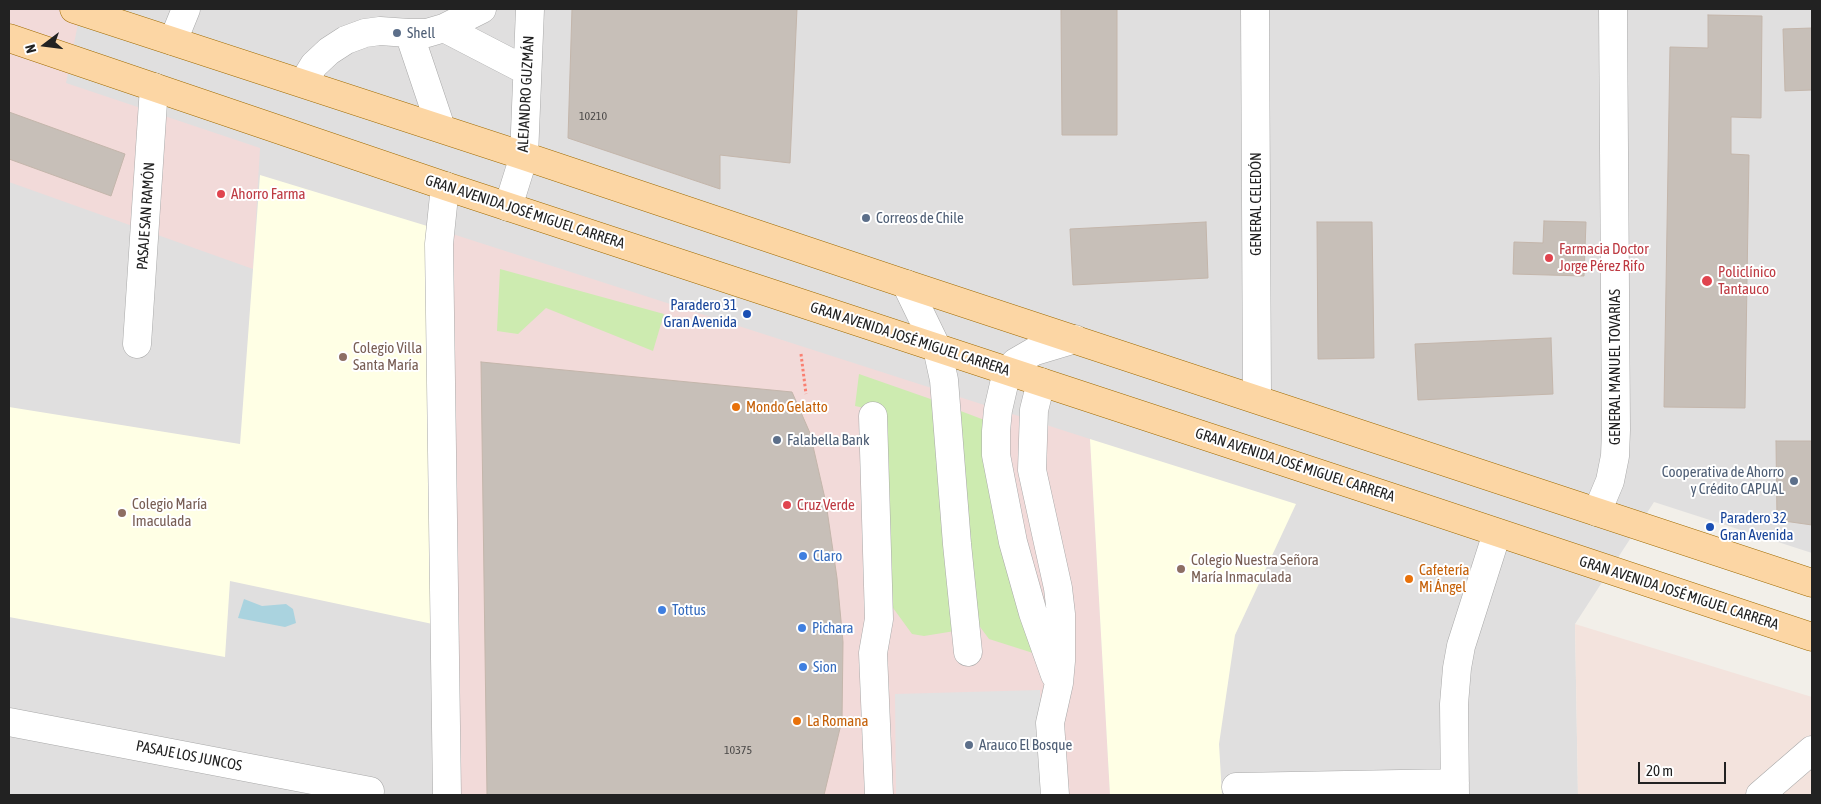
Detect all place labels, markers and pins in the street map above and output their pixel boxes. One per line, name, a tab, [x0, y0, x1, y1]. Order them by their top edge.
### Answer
place label: Shell	[407, 24, 435, 42]
marker: Shell	[391, 27, 403, 39]
place label: Ahorro Farma	[231, 185, 306, 203]
marker: Ahorro Farma	[215, 188, 227, 200]
place label: Correos de Chile	[876, 209, 964, 227]
marker: Correos de Chile	[860, 212, 872, 224]
place label: Farmacia Doctor Jorge Pérez Rifo	[1559, 240, 1649, 275]
marker: Farmacia Doctor Jorge Pérez Rifo	[1543, 252, 1555, 264]
place label: Policlínico Tantauco	[1718, 263, 1776, 298]
marker: Policlínico Tantauco	[1700, 274, 1714, 288]
place label: Paradero 31 Gran Avenida	[664, 296, 737, 331]
marker: Paradero 31 Gran Avenida	[741, 308, 753, 320]
place label: Colegio Villa Santa María	[353, 339, 422, 374]
marker: Colegio Villa Santa María	[337, 351, 349, 363]
place label: Mondo Gelatto	[746, 398, 828, 416]
marker: Mondo Gelatto	[730, 401, 742, 413]
place label: Falabella Bank	[787, 431, 870, 449]
marker: Falabella Bank	[771, 434, 783, 446]
place label: Cooperativa de Ahorro y Crédito CAPUAL	[1662, 463, 1784, 498]
marker: Cooperativa de Ahorro y Crédito CAPUAL	[1788, 475, 1800, 487]
place label: Colegio María Imaculada	[132, 495, 207, 530]
place label: Cruz Verde	[797, 496, 855, 514]
marker: Cruz Verde	[781, 499, 793, 511]
marker: Colegio María Imaculada	[116, 507, 128, 519]
place label: Paradero 32 Gran Avenida	[1720, 509, 1793, 544]
marker: Paradero 32 Gran Avenida	[1704, 521, 1716, 533]
place label: Claro	[813, 547, 842, 565]
marker: Claro	[797, 550, 809, 562]
place label: Colegio Nuestra Señora María Inmaculada	[1191, 551, 1319, 586]
place label: Cafetería Mi Ángel	[1419, 561, 1470, 596]
marker: Colegio Nuestra Señora María Inmaculada	[1175, 563, 1187, 575]
marker: Cafetería Mi Ángel	[1403, 573, 1415, 585]
place label: Tottus	[672, 601, 706, 619]
marker: Tottus	[656, 604, 668, 616]
place label: Pichara	[812, 619, 853, 637]
marker: Pichara	[796, 622, 808, 634]
place label: Sion	[813, 658, 837, 676]
marker: Sion	[797, 661, 809, 673]
place label: La Romana	[807, 712, 868, 730]
marker: La Romana	[791, 715, 803, 727]
place label: Arauco El Bosque	[979, 736, 1072, 754]
marker: Arauco El Bosque	[963, 739, 975, 751]

